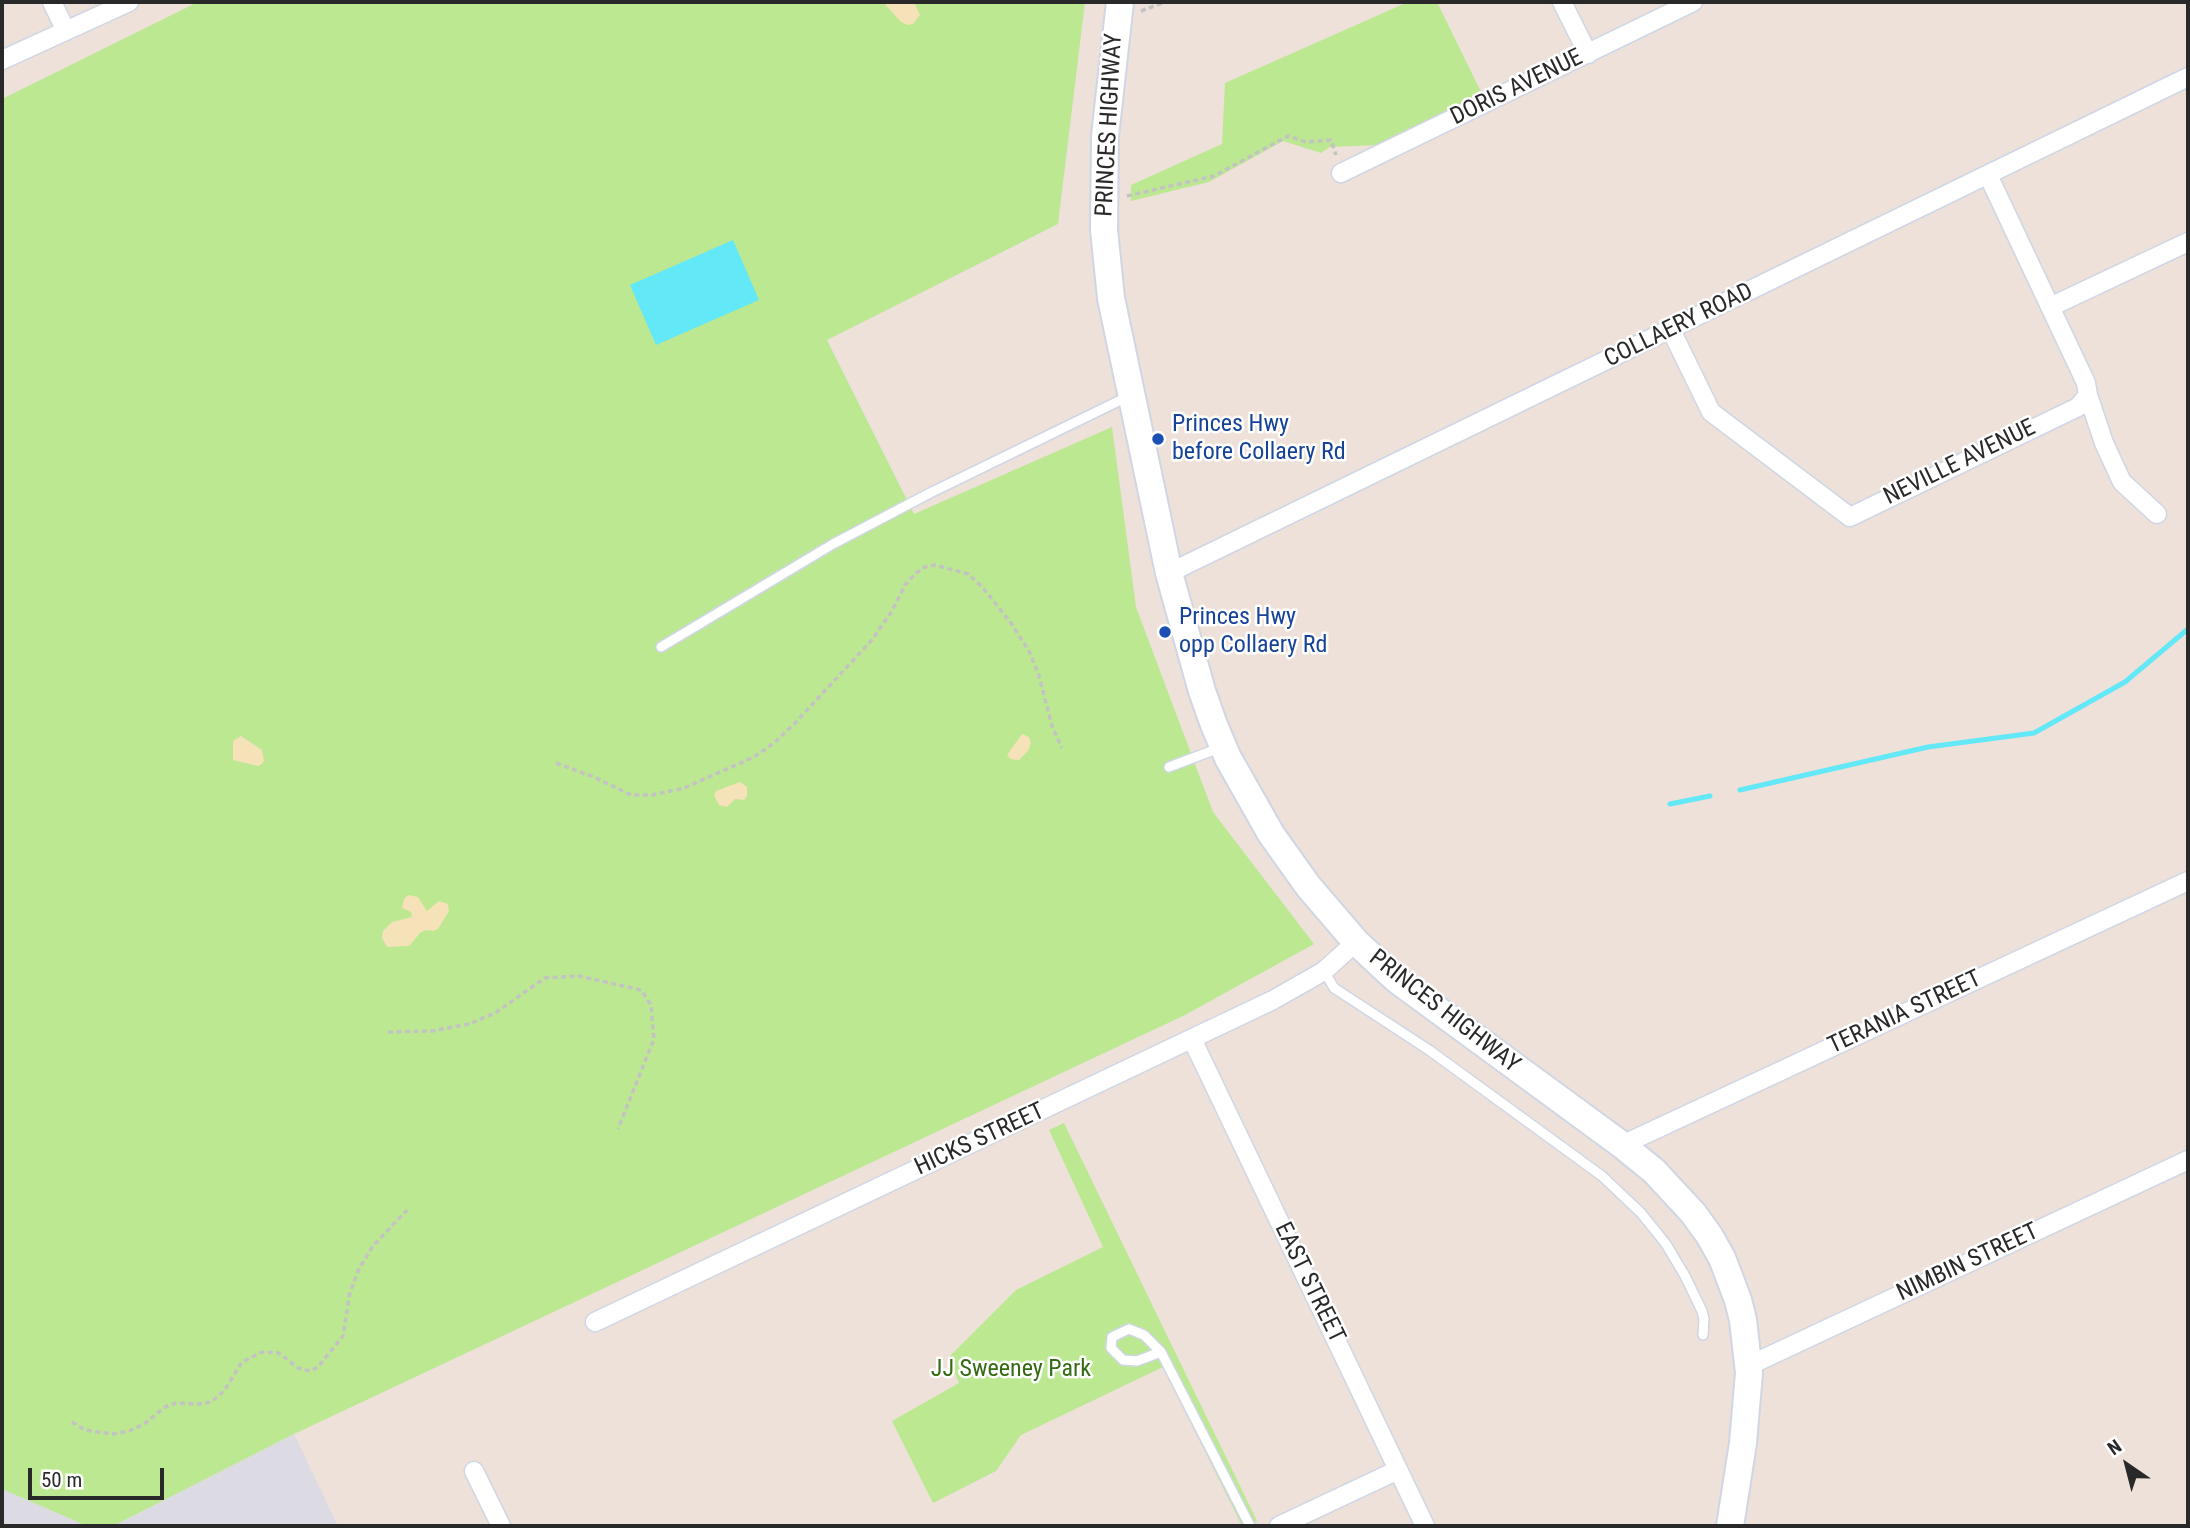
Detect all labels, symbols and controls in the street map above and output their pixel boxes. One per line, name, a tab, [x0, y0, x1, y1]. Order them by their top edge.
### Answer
street label: PRINCES HIGHWAY	[1091, 33, 1129, 217]
street label: DORIS AVENUE	[1446, 44, 1588, 132]
street label: COLLAERY ROAD	[1600, 278, 1758, 374]
place label: Princes Hwy before Collaery Rd	[1172, 411, 1346, 467]
street label: NEVILLE AVENUE	[1880, 414, 2040, 512]
marker: Princes Hwy before Collaery Rd	[1150, 431, 1166, 447]
place label: Princes Hwy opp Collaery Rd	[1179, 604, 1327, 660]
marker: Princes Hwy opp Collaery Rd	[1157, 624, 1173, 640]
street label: PRINCES HIGHWAY	[1363, 944, 1525, 1080]
street label: TERANIA STREET	[1824, 965, 1986, 1061]
street label: HICKS STREET	[911, 1097, 1049, 1183]
street label: EAST STREET	[1267, 1218, 1351, 1348]
street label: NIMBIN STREET	[1893, 1218, 2043, 1308]
park label: JJ Sweeney Park	[931, 1356, 1091, 1384]
north arrow	[2092, 1430, 2162, 1500]
text: N	[2103, 1435, 2126, 1460]
scale bar	[32, 1454, 168, 1498]
text: 50 m	[41, 1468, 82, 1492]

